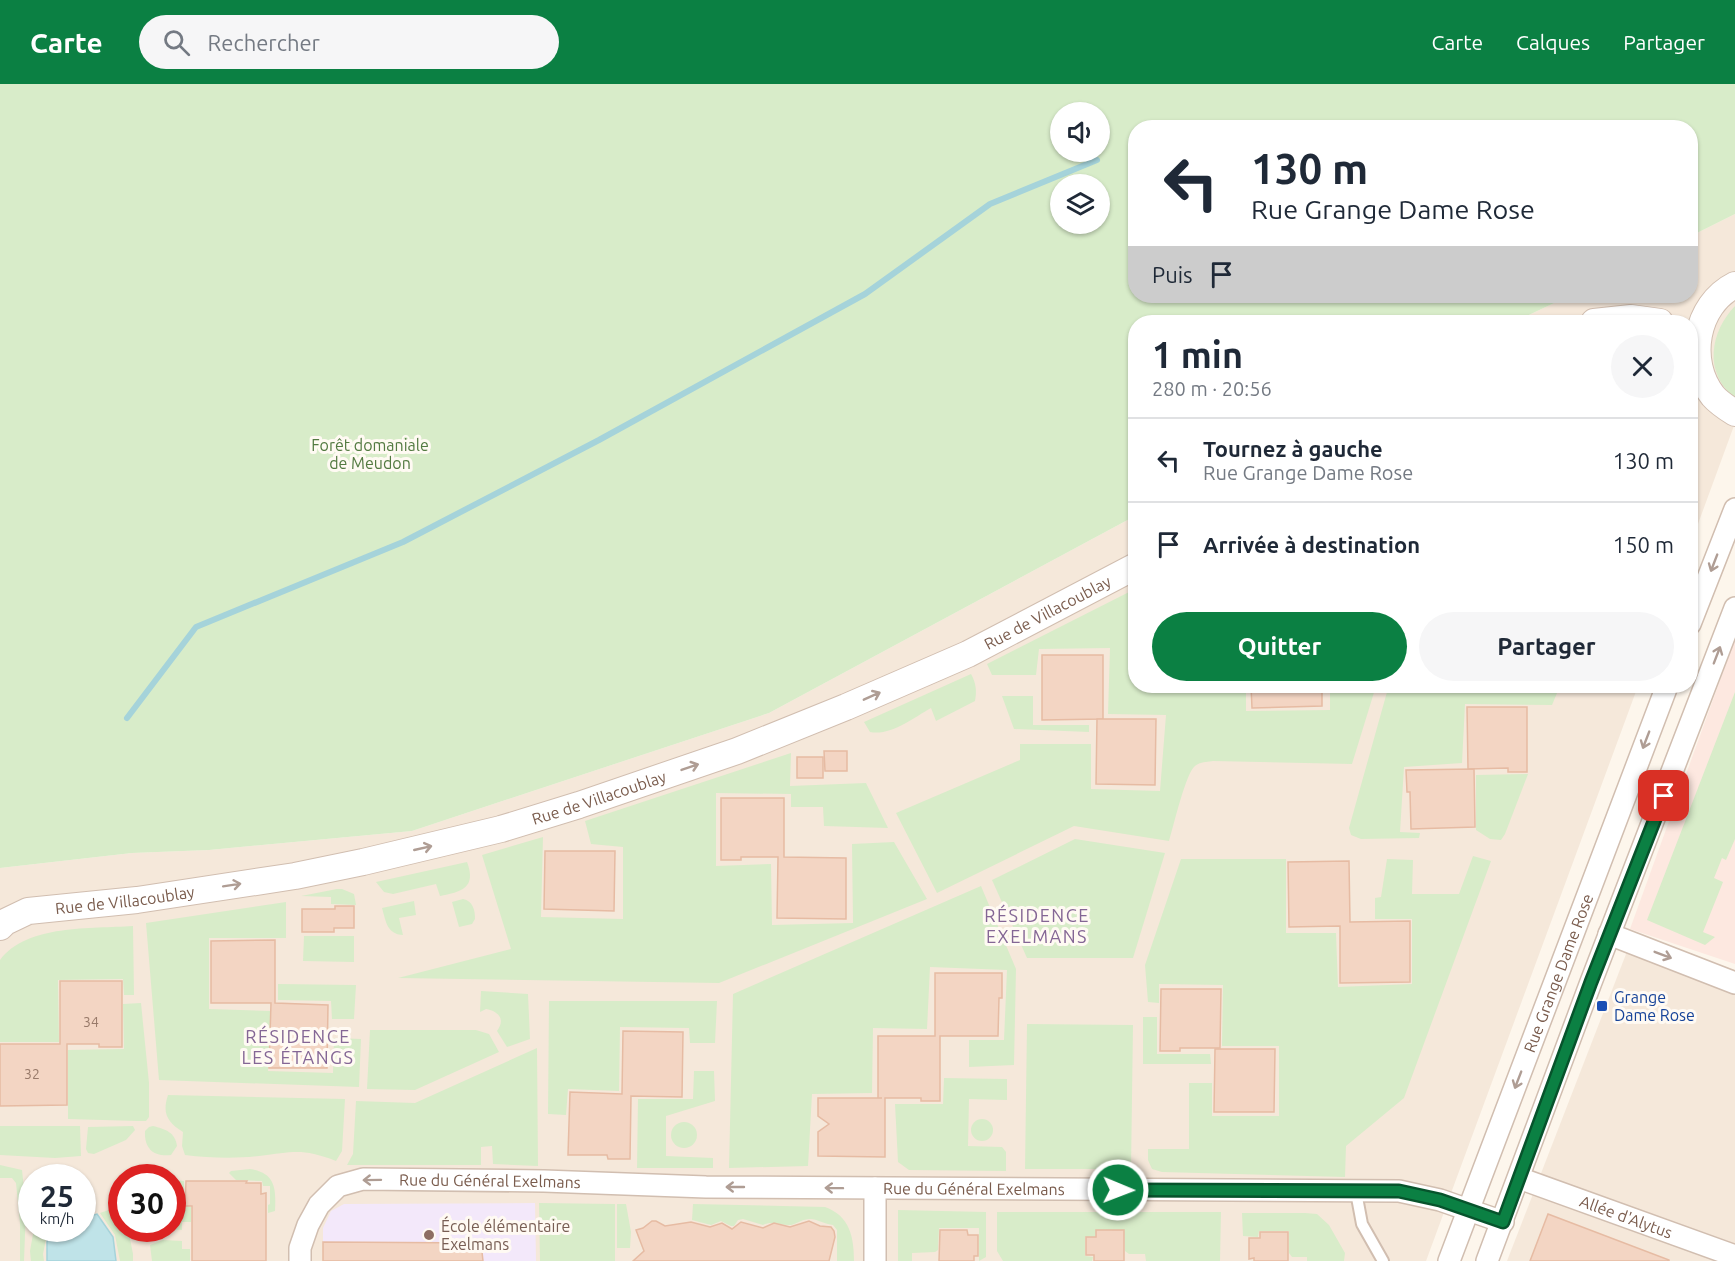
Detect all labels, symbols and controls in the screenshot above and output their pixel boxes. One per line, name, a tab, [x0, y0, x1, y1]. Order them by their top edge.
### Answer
search box	[139, 15, 559, 69]
icon: search	[160, 26, 193, 59]
text: Carte	[30, 27, 103, 58]
text: Rechercher	[208, 30, 320, 55]
text: Carte	[1432, 30, 1483, 54]
text: Calques	[1516, 30, 1590, 54]
text: Partager	[1623, 30, 1705, 54]
map controls	[1050, 102, 1110, 234]
button: sound	[1050, 102, 1110, 162]
icon: left	[1152, 144, 1230, 222]
text: 130 m	[1251, 145, 1368, 192]
button: layers	[1050, 174, 1110, 234]
text: Rue Grange Dame Rose	[1251, 194, 1535, 224]
icon: arrive	[1205, 258, 1238, 291]
text: Puis	[1152, 262, 1193, 287]
text: 1 min	[1152, 334, 1243, 375]
button: close	[1611, 335, 1674, 398]
text: 280 m · 20:56	[1152, 377, 1272, 400]
park label: Forêt domaniale de Meudon	[311, 436, 429, 472]
text: Tournez à gauche	[1203, 436, 1383, 461]
icon: left	[1152, 444, 1185, 477]
text: 130 m	[1613, 448, 1674, 473]
text: Rue Grange Dame Rose	[1203, 461, 1413, 484]
icon: arrive	[1152, 528, 1185, 561]
text: Arrivée à destination	[1203, 532, 1420, 557]
text: 150 m	[1613, 532, 1674, 557]
one-way arrow	[1708, 553, 1719, 572]
street label: Rue de Villacoublay	[981, 572, 1114, 653]
button: Quitter	[1152, 612, 1407, 681]
button: Partager	[1419, 612, 1674, 681]
one-way arrow	[1713, 646, 1724, 665]
one-way arrow	[862, 690, 880, 701]
one-way arrow	[1639, 730, 1650, 749]
one-way arrow	[680, 761, 699, 772]
street label: Rue de Villacoublay	[530, 767, 669, 828]
pin	[1638, 770, 1689, 821]
icon: arrive	[1647, 779, 1680, 812]
one-way arrow	[414, 841, 433, 853]
one-way arrow	[222, 880, 241, 891]
street label: Rue de Villacoublay	[54, 882, 196, 917]
street label: Rue Grange Dame Rose	[1520, 891, 1596, 1055]
district label: RÉSIDENCE EXELMANS	[984, 904, 1090, 946]
one-way arrow	[1654, 951, 1672, 962]
place label: Grange Dame Rose	[1614, 988, 1695, 1024]
marker: Grange Dame Rose	[1595, 999, 1609, 1013]
house number: 34	[83, 1014, 99, 1030]
district label: RÉSIDENCE LES ÉTANGS	[242, 1025, 354, 1067]
house number: 32	[24, 1066, 40, 1082]
one-way arrow	[1512, 1070, 1523, 1089]
position arrow	[1086, 1158, 1150, 1222]
speed limit sign: 30	[108, 1164, 186, 1242]
street label: Rue du Général Exelmans	[399, 1170, 581, 1191]
one-way arrow	[362, 1174, 382, 1186]
text: 25	[40, 1179, 74, 1213]
street label: Rue du Général Exelmans	[883, 1179, 1065, 1198]
one-way arrow	[725, 1181, 745, 1193]
one-way arrow	[824, 1182, 844, 1194]
street label: Allée d'Alytus	[1578, 1192, 1675, 1242]
text: km/h	[40, 1210, 74, 1227]
place label: École élémentaire Exelmans	[441, 1215, 570, 1253]
marker: École élémentaire Exelmans	[422, 1228, 436, 1242]

